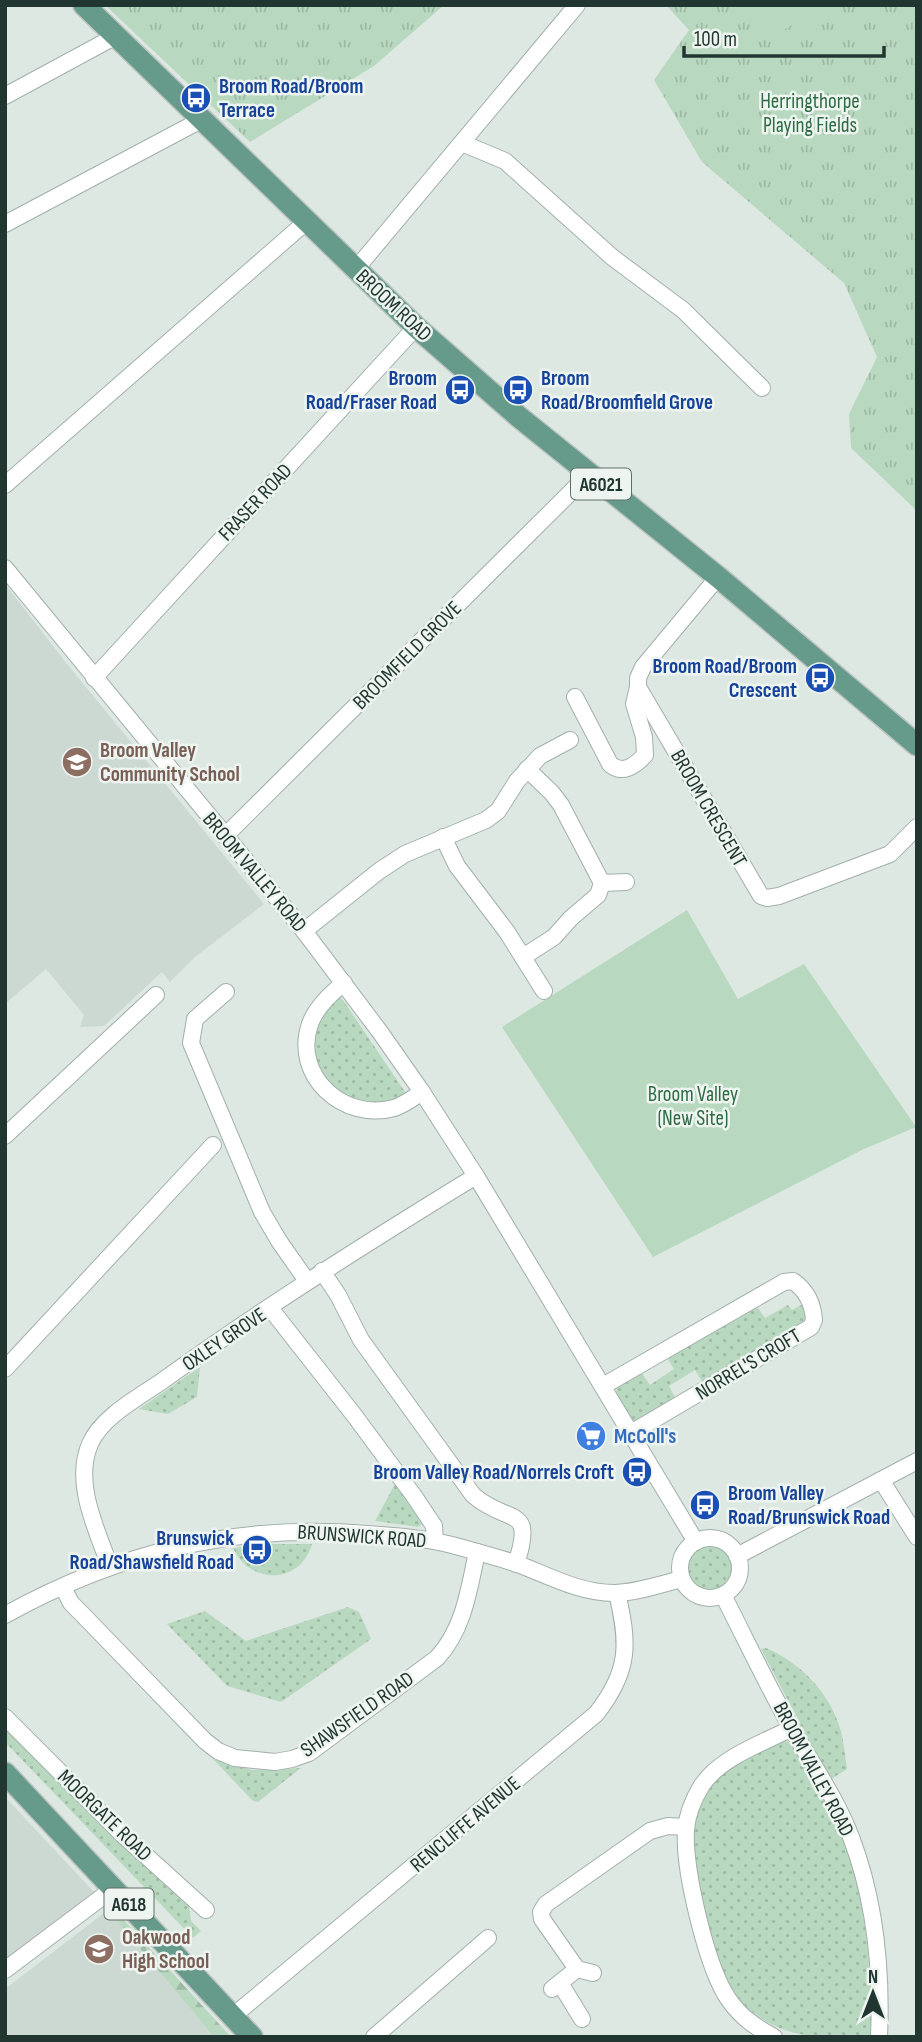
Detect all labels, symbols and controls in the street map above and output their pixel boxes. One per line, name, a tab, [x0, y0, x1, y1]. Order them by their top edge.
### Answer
scale bar	[684, 14, 884, 58]
text: 100 m	[694, 27, 737, 52]
place label: Broom Road/Broom Terrace	[219, 74, 363, 123]
bus stop icon: Broom Road/Broom Terrace	[179, 81, 213, 115]
park label: Herringthorpe Playing Fields	[760, 89, 860, 138]
street label: BROOM ROAD	[351, 264, 437, 347]
place label: Broom Road/Fraser Road	[306, 366, 437, 415]
place label: Broom Road/Broomfield Grove	[541, 366, 713, 415]
bus stop icon: Broom Road/Fraser Road	[443, 373, 477, 407]
bus stop icon: Broom Road/Broomfield Grove	[501, 373, 535, 407]
street label: FRASER ROAD	[213, 458, 297, 546]
road number: A6021	[571, 468, 631, 499]
street label: BROOMFIELD GROVE	[348, 596, 467, 715]
place label: Broom Road/Broom Crescent	[653, 654, 797, 703]
bus stop icon: Broom Road/Broom Crescent	[803, 661, 837, 695]
place label: Broom Valley Community School	[100, 738, 240, 787]
school or university icon: Broom Valley Community School	[60, 745, 94, 779]
street label: BROOM CRESCENT	[665, 745, 752, 872]
street label: BROOM VALLEY ROAD	[197, 807, 312, 937]
park label: Broom Valley (New Site)	[648, 1082, 738, 1131]
street label: OXLEY GROVE	[178, 1302, 271, 1377]
street label: NORREL'S CROFT	[691, 1323, 806, 1406]
supermarket icon: McColl's	[574, 1419, 608, 1453]
place label: McColl's	[614, 1424, 676, 1449]
bus stop icon: Broom Valley Road/Norrels Croft	[620, 1455, 654, 1489]
place label: Broom Valley Road/Norrels Croft	[373, 1460, 614, 1485]
place label: Broom Valley Road/Brunswick Road	[728, 1481, 890, 1530]
bus stop icon: Broom Valley Road/Brunswick Road	[688, 1488, 722, 1522]
street label: BRUNSWICK ROAD	[297, 1520, 427, 1553]
place label: Brunswick Road/Shawsfield Road	[70, 1526, 234, 1575]
bus stop icon: Brunswick Road/Shawsfield Road	[240, 1533, 274, 1567]
street label: SHAWSFIELD ROAD	[296, 1666, 419, 1763]
street label: BROOM VALLEY ROAD	[768, 1698, 859, 1841]
street label: MOORGATE ROAD	[52, 1764, 157, 1866]
street label: RENCLIFFE AVENUE	[405, 1771, 525, 1878]
road number: A618	[104, 1888, 154, 1920]
place label: Oakwood High School	[122, 1925, 209, 1974]
school or university icon: Oakwood High School	[82, 1932, 116, 1966]
north arrow	[838, 1958, 908, 2028]
text: N	[868, 1966, 878, 1989]

